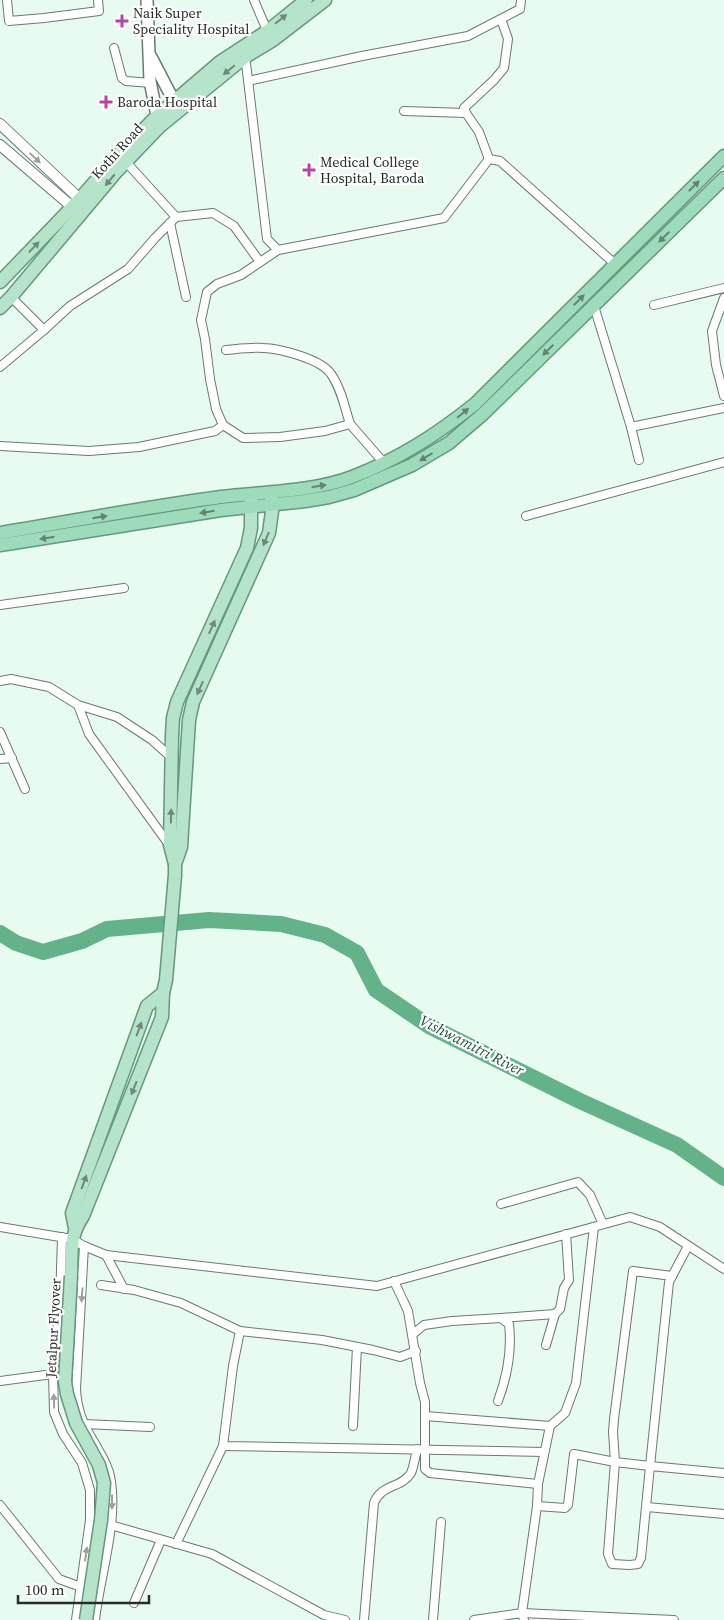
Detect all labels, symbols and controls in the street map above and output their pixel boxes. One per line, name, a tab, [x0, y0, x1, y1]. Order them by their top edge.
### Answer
place label: Naik Super Speciality Hospital	[133, 3, 249, 39]
marker: Naik Super Speciality Hospital	[115, 14, 129, 28]
one-way arrow	[275, 14, 288, 25]
one-way arrow	[223, 64, 236, 75]
place label: Baroda Hospital	[117, 92, 217, 112]
marker: Baroda Hospital	[99, 95, 113, 109]
street label: Kothi Road	[87, 119, 147, 183]
one-way arrow	[29, 152, 41, 164]
place label: Medical College Hospital, Baroda	[320, 152, 425, 188]
marker: Medical College Hospital, Baroda	[302, 163, 316, 177]
one-way arrow	[104, 173, 116, 185]
one-way arrow	[688, 180, 700, 192]
one-way arrow	[658, 231, 670, 243]
one-way arrow	[28, 241, 40, 253]
one-way arrow	[573, 294, 585, 306]
one-way arrow	[542, 344, 554, 356]
one-way arrow	[456, 408, 469, 419]
one-way arrow	[419, 452, 432, 461]
one-way arrow	[311, 481, 327, 489]
one-way arrow	[199, 509, 215, 517]
one-way arrow	[92, 512, 108, 520]
one-way arrow	[261, 532, 269, 546]
one-way arrow	[38, 534, 54, 542]
one-way arrow	[207, 619, 216, 634]
one-way arrow	[195, 681, 203, 695]
one-way arrow	[167, 808, 175, 824]
water label: Vishwamitri River	[416, 1010, 529, 1081]
one-way arrow	[135, 1021, 143, 1036]
one-way arrow	[130, 1081, 137, 1096]
one-way arrow	[80, 1174, 88, 1189]
street label: Jetalpur Flyover	[40, 1278, 66, 1379]
one-way arrow	[78, 1287, 86, 1303]
one-way arrow	[50, 1393, 58, 1409]
one-way arrow	[108, 1494, 116, 1510]
one-way arrow	[82, 1546, 90, 1562]
scale bar	[18, 1572, 149, 1604]
text: 100 m	[25, 1579, 65, 1600]

